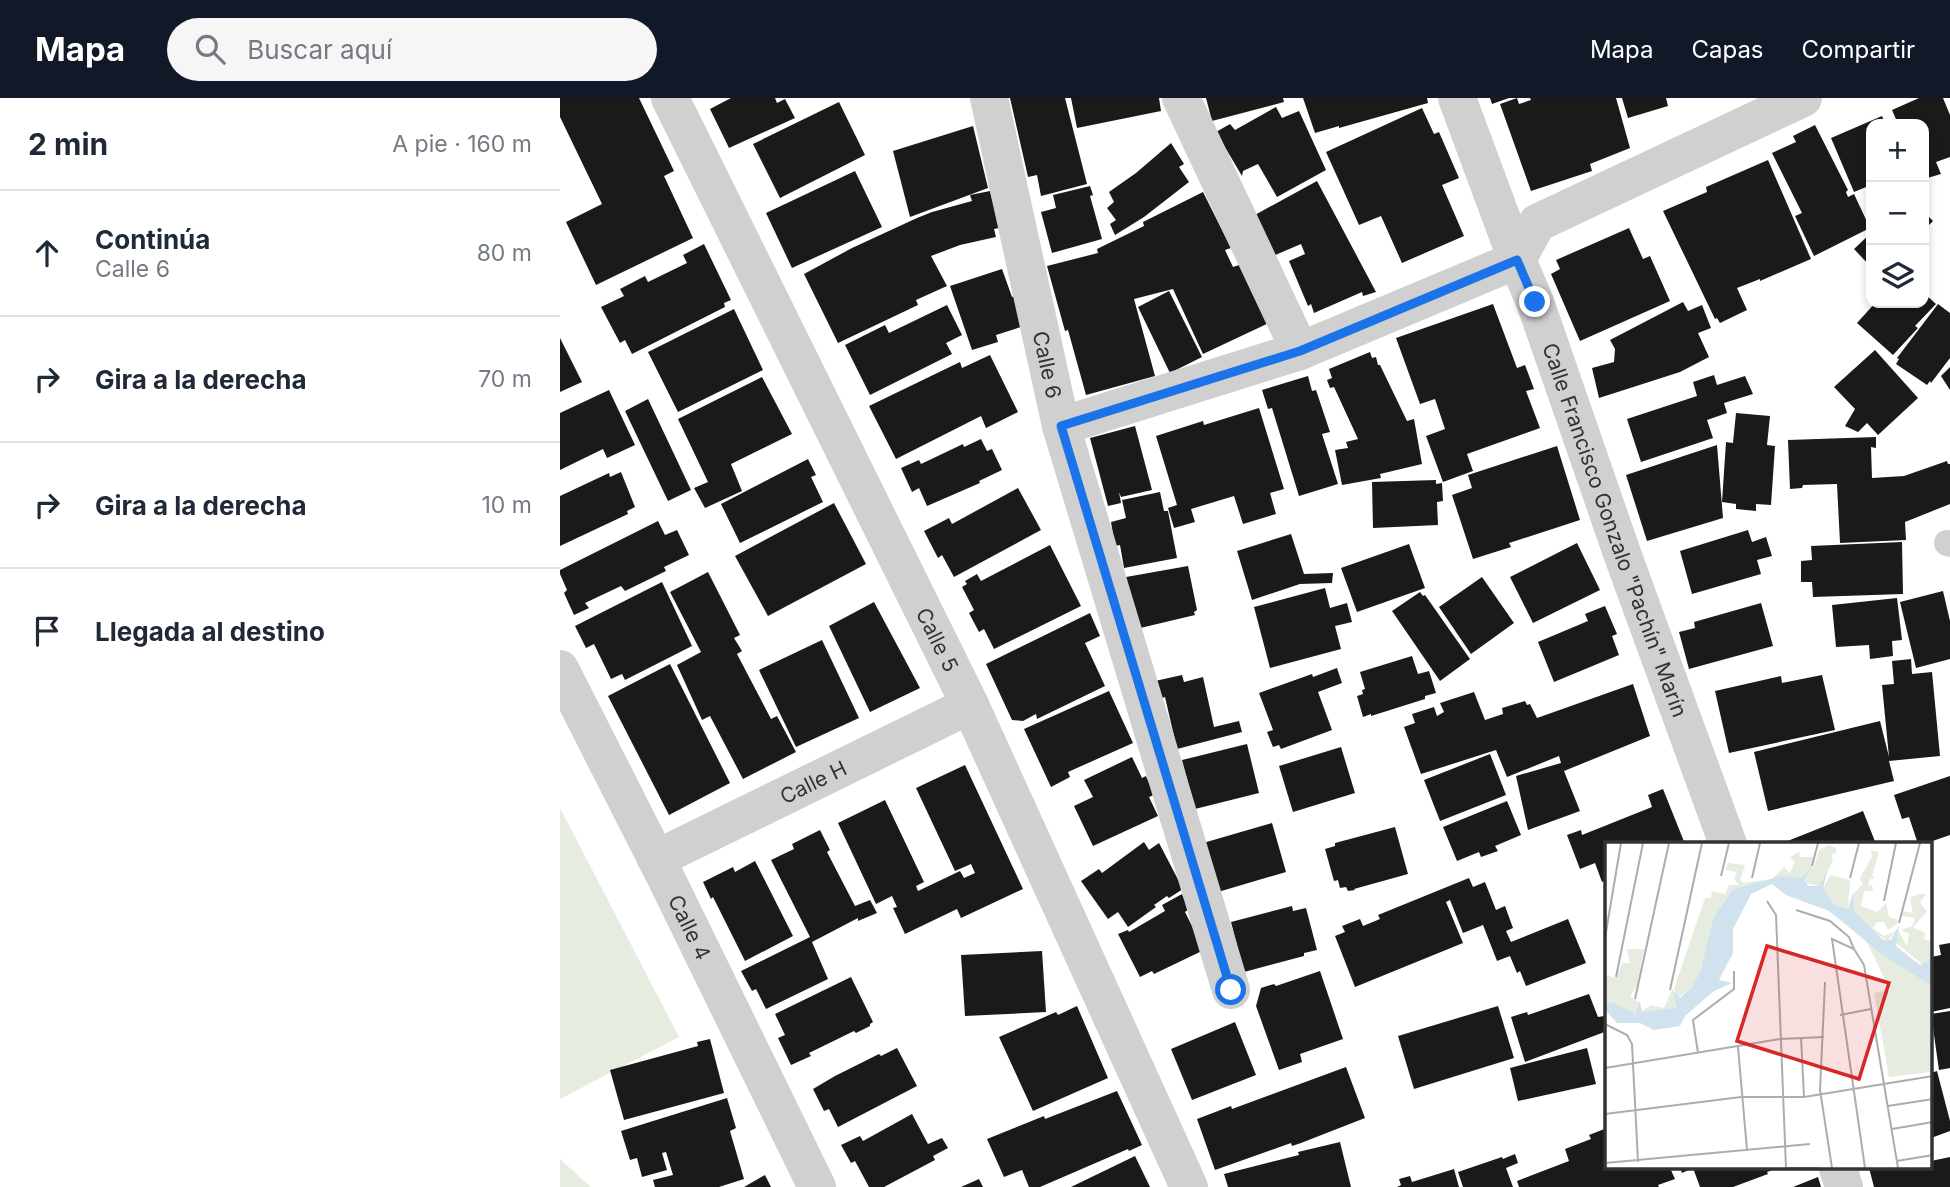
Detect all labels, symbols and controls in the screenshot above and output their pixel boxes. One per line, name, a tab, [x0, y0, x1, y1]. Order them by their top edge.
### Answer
search box	[167, 18, 657, 81]
text: Mapa	[35, 29, 125, 69]
icon: search	[191, 30, 229, 68]
text: Buscar aquí	[247, 34, 392, 65]
text: Mapa	[1590, 35, 1653, 64]
text: Capas	[1691, 35, 1764, 64]
text: Compartir	[1802, 35, 1915, 64]
map controls	[1866, 119, 1929, 308]
button: +	[1866, 119, 1929, 182]
text: 2 min	[28, 126, 108, 162]
text: A pie · 160 m	[392, 130, 532, 158]
button: −	[1866, 182, 1929, 245]
text: Continúa	[95, 224, 210, 255]
icon: ahead	[28, 234, 66, 272]
text: 80 m	[477, 239, 532, 267]
button: layers	[1866, 245, 1929, 308]
text: Calle 6	[95, 255, 170, 283]
route end	[1519, 286, 1550, 317]
street label: Calle 6	[1028, 329, 1067, 401]
street label: Calle Francisco Gonzalo "Pachín" Marín	[1538, 340, 1693, 720]
icon: right	[28, 360, 66, 398]
text: Gira a la derecha	[95, 364, 307, 395]
text: 70 m	[478, 365, 532, 393]
icon: right	[28, 486, 66, 524]
text: Gira a la derecha	[95, 490, 307, 521]
text: 10 m	[482, 491, 532, 519]
street label: Calle 5	[911, 603, 964, 676]
icon: arrive	[28, 612, 66, 650]
text: Llegada al destino	[95, 616, 325, 647]
street label: Calle H	[776, 755, 851, 809]
inset map	[1605, 842, 1932, 1170]
street label: Calle 4	[664, 891, 716, 964]
route start	[1215, 974, 1246, 1005]

